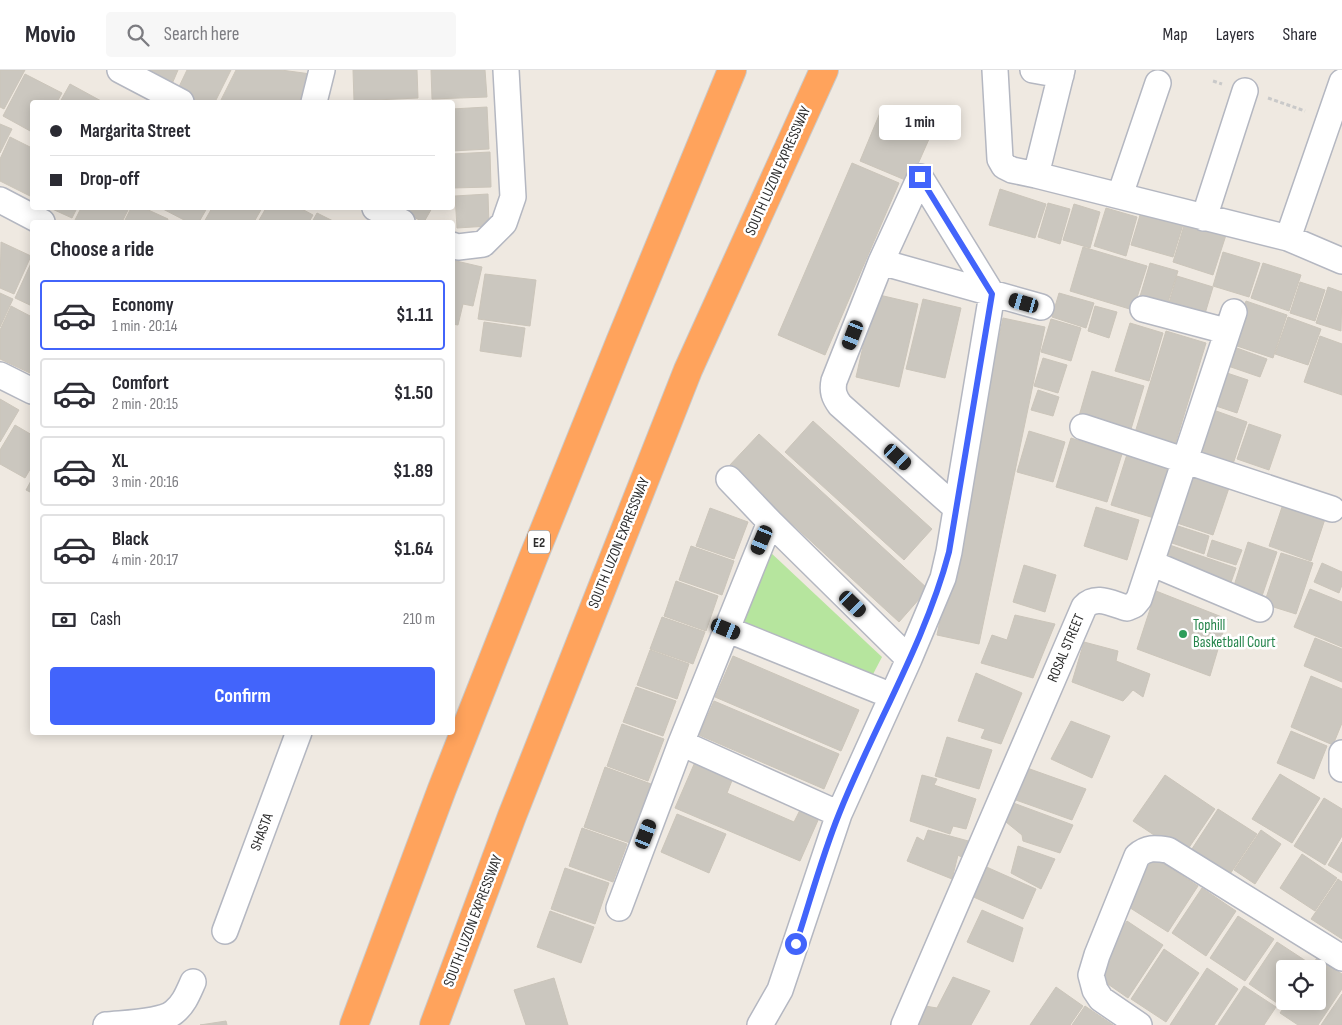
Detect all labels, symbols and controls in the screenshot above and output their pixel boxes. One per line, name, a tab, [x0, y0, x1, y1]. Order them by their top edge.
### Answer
search box	[106, 12, 456, 57]
text: Movio	[25, 20, 76, 49]
icon: search	[124, 21, 152, 49]
text: Search here	[164, 23, 239, 46]
text: Map	[1163, 24, 1188, 45]
text: Layers	[1216, 24, 1255, 45]
text: Share	[1283, 24, 1317, 45]
street label: SOUTH LUZON EXPRESSWAY	[741, 103, 815, 239]
callout: 1 min	[879, 104, 961, 140]
text: 1 min	[905, 113, 935, 132]
text: Margarita Street	[80, 120, 191, 143]
route end	[909, 166, 931, 188]
text: Drop-off	[80, 168, 140, 191]
text: Choose a ride	[50, 236, 154, 263]
car	[1007, 292, 1040, 314]
icon: car	[52, 293, 97, 338]
text: Economy	[112, 294, 174, 317]
text: $1.11	[396, 304, 433, 327]
text: 1 min · 20:14	[112, 317, 177, 336]
car	[840, 318, 865, 352]
icon: car	[52, 371, 97, 416]
text: Comfort	[112, 372, 169, 395]
text: $1.50	[394, 382, 433, 405]
text: 2 min · 20:15	[112, 395, 178, 414]
car	[881, 441, 914, 473]
icon: car	[52, 449, 97, 494]
text: XL	[112, 450, 128, 473]
text: $1.89	[393, 460, 433, 483]
text: 3 min · 20:16	[112, 473, 179, 492]
street label: SOUTH LUZON EXPRESSWAY	[584, 474, 654, 611]
car	[749, 523, 774, 557]
icon: car	[52, 527, 97, 572]
text: Black	[112, 528, 149, 551]
road number: E2	[528, 531, 550, 554]
text: $1.64	[393, 538, 433, 561]
text: 4 min · 20:17	[112, 551, 178, 570]
car	[836, 588, 869, 620]
icon: cash	[50, 606, 78, 634]
text: Cash	[90, 608, 121, 631]
text: 210 m	[403, 610, 435, 629]
street label: ROSAL STREET	[1043, 611, 1089, 685]
car	[709, 616, 742, 642]
place label: Tophill Basketball Court	[1193, 616, 1276, 652]
marker: Tophill Basketball Court	[1177, 628, 1189, 640]
button: Confirm	[50, 667, 435, 725]
street label: SHASTA	[246, 810, 278, 853]
car	[633, 817, 658, 851]
street label: SOUTH LUZON EXPRESSWAY	[439, 852, 507, 990]
route start	[785, 933, 807, 955]
map controls	[1276, 960, 1326, 1010]
button: locate	[1276, 960, 1326, 1010]

